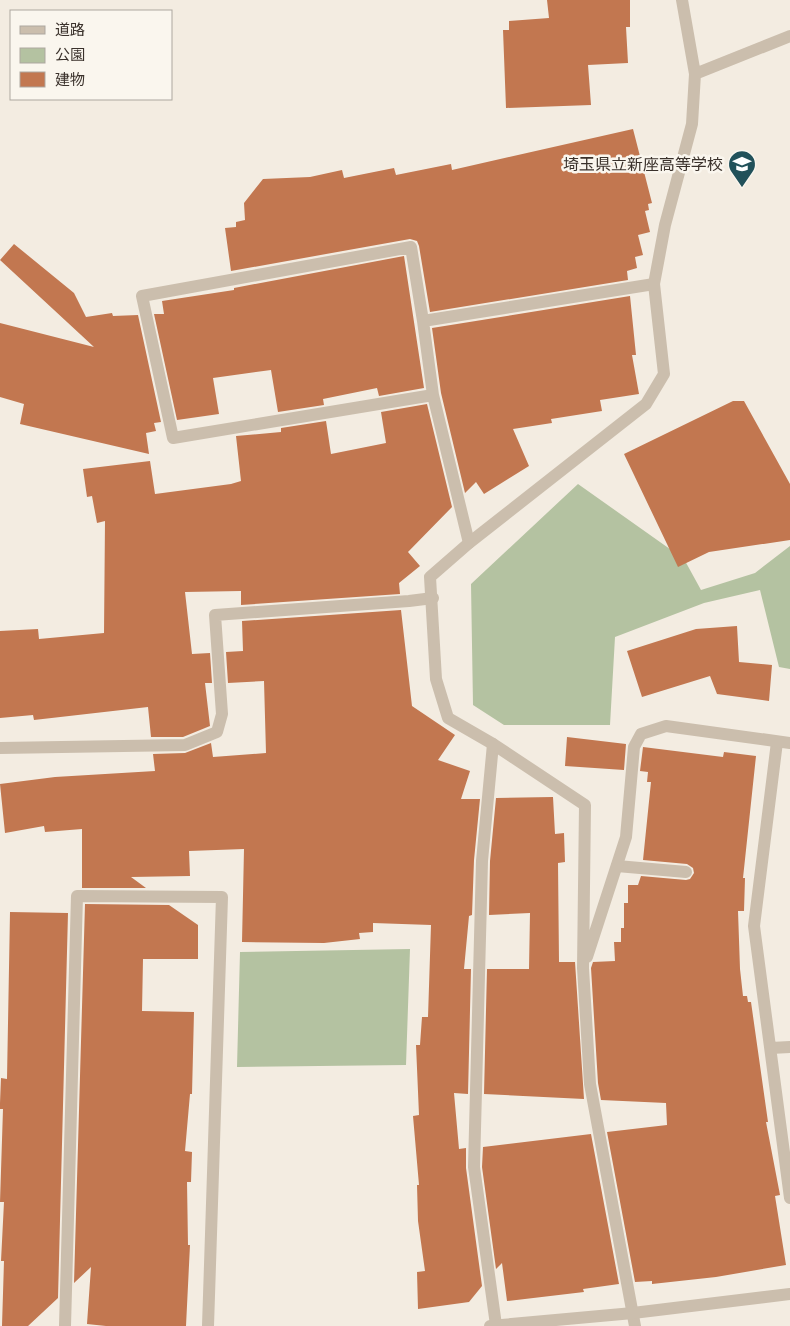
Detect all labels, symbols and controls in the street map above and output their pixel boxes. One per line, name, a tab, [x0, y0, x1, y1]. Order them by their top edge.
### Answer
legend	[10, 10, 172, 100]
text: 道路	[55, 21, 85, 39]
text: 公園	[55, 46, 85, 64]
text: 建物	[55, 71, 85, 89]
school or university icon: 埼玉県立新座高等学校	[727, 149, 757, 188]
place label: 埼玉県立新座高等学校	[563, 155, 723, 174]

